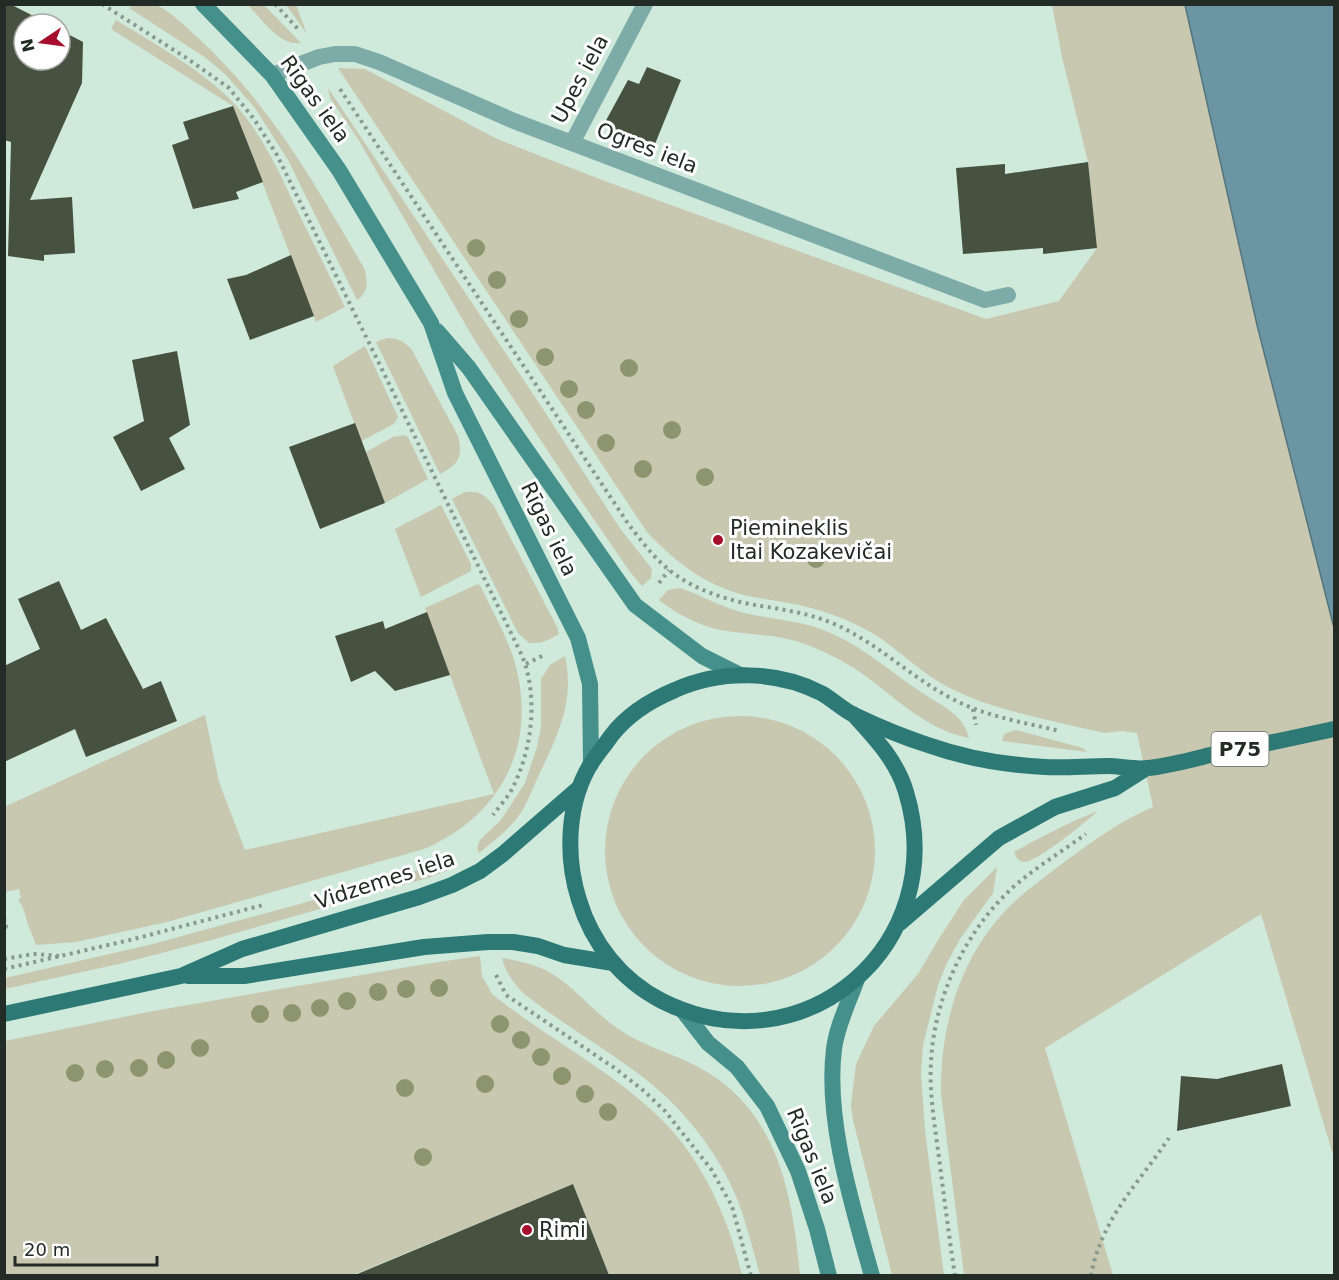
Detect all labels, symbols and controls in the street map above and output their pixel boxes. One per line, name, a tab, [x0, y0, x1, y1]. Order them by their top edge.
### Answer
north arrow	[12, 12, 72, 72]
street label: Upes iela	[547, 31, 613, 127]
text: N	[17, 37, 39, 54]
street label: Rīgas iela	[275, 51, 355, 147]
street label: Ogres iela	[593, 118, 701, 178]
street label: Rīgas iela	[516, 478, 582, 580]
place label: Piemineklis Itai Kozakevičai	[730, 516, 892, 564]
marker: Piemineklis Itai Kozakevičai	[711, 533, 725, 547]
road number: P75	[1212, 732, 1268, 766]
street label: Vidzemes iela	[312, 846, 458, 914]
street label: Rīgas iela	[782, 1104, 842, 1208]
place label: Rimi	[539, 1218, 586, 1242]
marker: Rimi	[520, 1223, 534, 1237]
scale bar	[15, 1229, 158, 1267]
text: 20 m	[24, 1239, 70, 1260]

